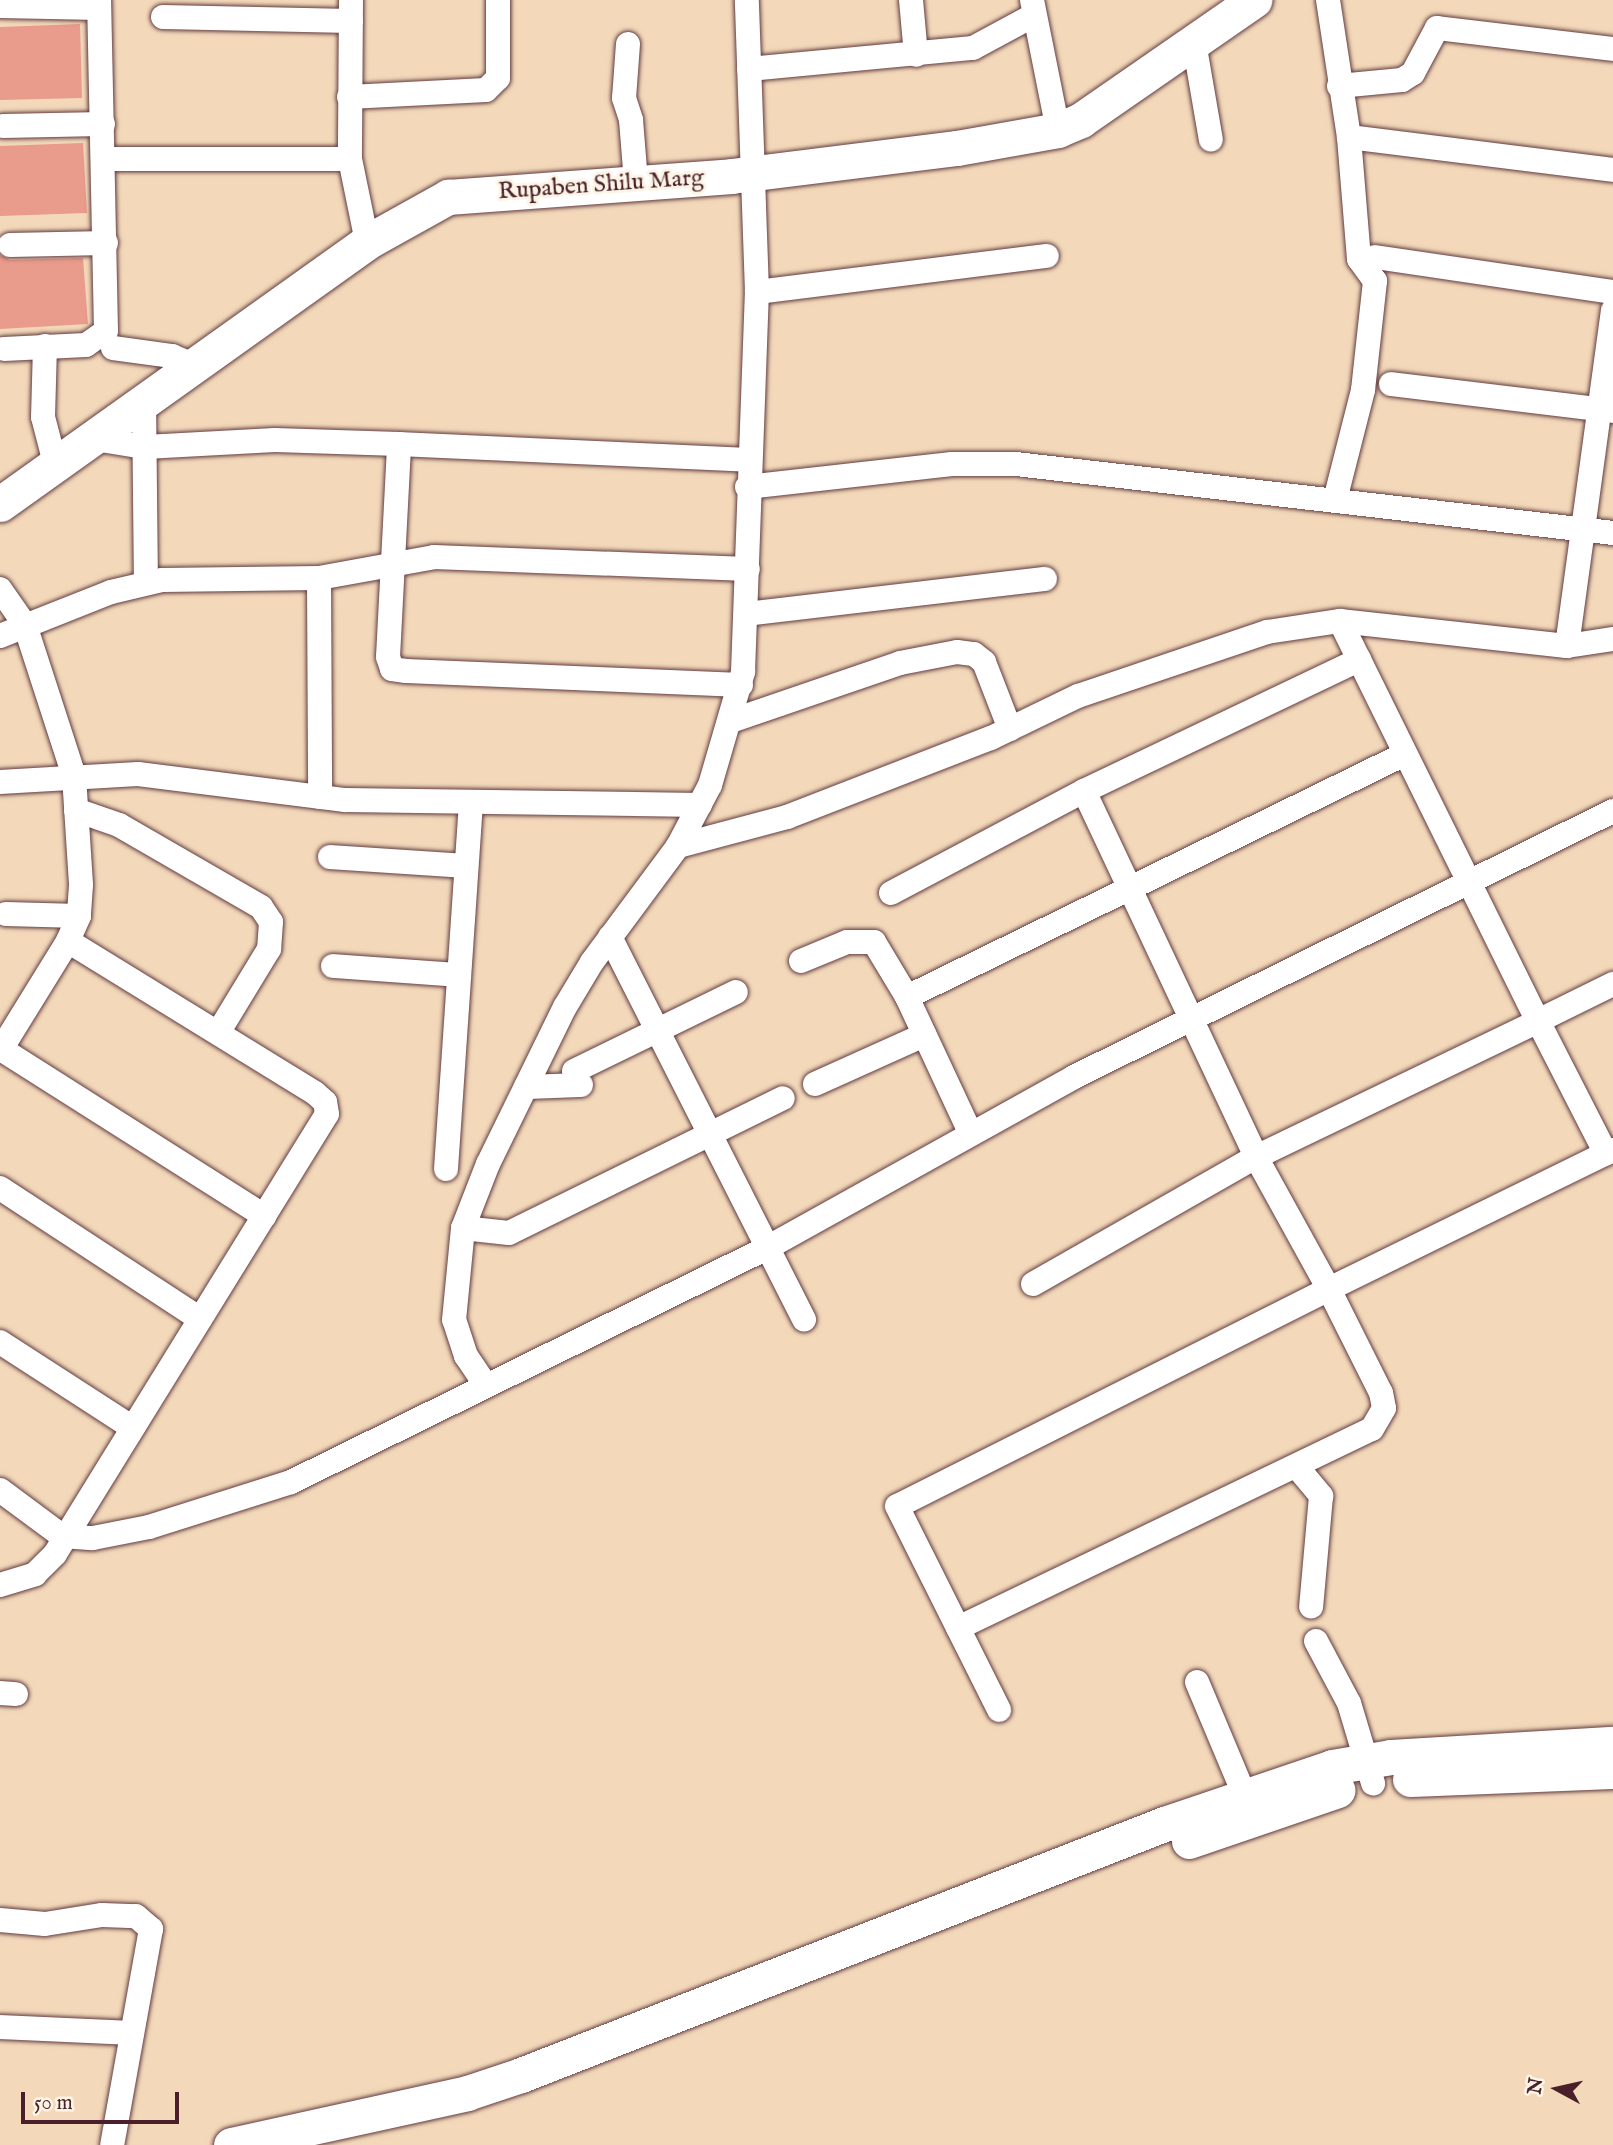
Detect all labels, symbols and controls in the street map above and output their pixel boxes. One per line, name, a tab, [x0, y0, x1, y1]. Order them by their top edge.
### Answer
street label: Rupaben Shilu Marg	[497, 163, 705, 207]
north arrow	[1522, 2054, 1592, 2124]
text: N	[1523, 2076, 1549, 2096]
scale bar	[24, 2078, 182, 2122]
text: 50 m	[34, 2090, 73, 2117]

